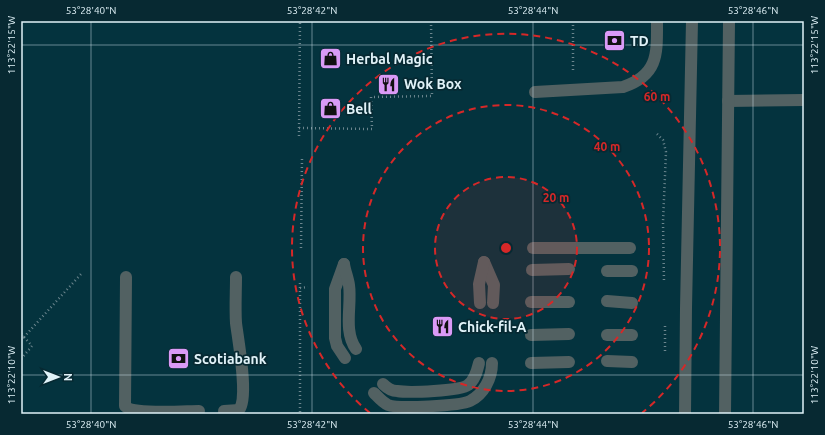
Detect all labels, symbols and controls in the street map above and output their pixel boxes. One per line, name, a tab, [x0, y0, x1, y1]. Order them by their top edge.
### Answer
text: 53°28'40"N	[66, 5, 116, 16]
text: 53°28'42"N	[287, 5, 337, 16]
text: 53°28'44"N	[508, 5, 558, 16]
text: 53°28'46"N	[728, 5, 778, 16]
text: 113°22'15"W	[6, 16, 17, 74]
text: 113°22'15"W	[809, 16, 820, 74]
bank icon: TD	[602, 28, 628, 54]
place label: TD	[630, 33, 649, 49]
shop icon: Herbal Magic	[317, 46, 343, 72]
place label: Herbal Magic	[346, 51, 433, 67]
restaurant icon: Wok Box	[376, 71, 402, 97]
place label: Wok Box	[404, 76, 462, 92]
text: 60 m	[644, 90, 670, 103]
shop icon: Bell	[317, 96, 343, 122]
place label: Bell	[346, 101, 372, 117]
text: 40 m	[594, 140, 620, 153]
text: 20 m	[543, 191, 569, 204]
centre of rings	[499, 241, 513, 255]
restaurant icon: Chick-fil-A	[429, 314, 455, 340]
place label: Chick-fil-A	[458, 319, 526, 335]
text: 113°22'10"W	[6, 346, 17, 404]
bank icon: Scotiabank	[165, 346, 191, 372]
text: 113°22'10"W	[809, 346, 820, 404]
place label: Scotiabank	[194, 351, 267, 367]
north arrow	[38, 357, 78, 397]
text: N	[62, 373, 74, 381]
text: 53°28'40"N	[66, 419, 116, 430]
text: 53°28'42"N	[287, 419, 337, 430]
text: 53°28'44"N	[508, 419, 558, 430]
text: 53°28'46"N	[728, 419, 778, 430]

